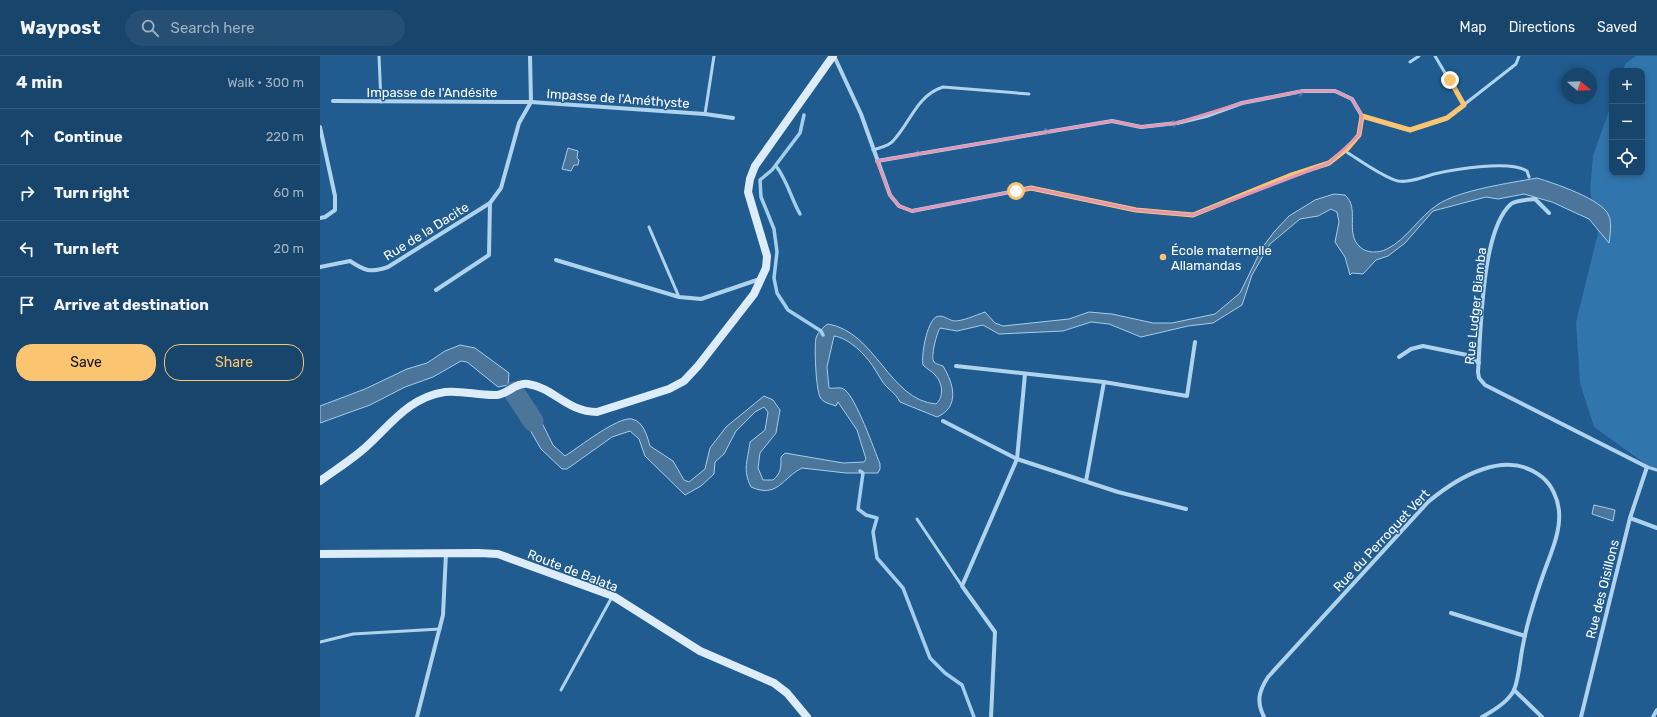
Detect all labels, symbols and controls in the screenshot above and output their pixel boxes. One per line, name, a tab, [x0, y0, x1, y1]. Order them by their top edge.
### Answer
search box	[125, 10, 405, 46]
text: Waypost	[20, 16, 101, 39]
icon: search	[139, 17, 161, 39]
text: Search here	[171, 19, 255, 37]
text: Map	[1460, 19, 1487, 36]
text: Directions	[1509, 19, 1575, 36]
text: Saved	[1597, 19, 1637, 36]
north arrow	[1561, 68, 1597, 104]
map controls	[1609, 68, 1645, 176]
button: +	[1609, 68, 1645, 104]
route end	[1441, 71, 1459, 89]
text: 4 min	[16, 72, 63, 92]
text: Walk · 300 m	[227, 75, 304, 90]
street label: Impasse de l'Andésite	[367, 85, 497, 100]
street label: Impasse de l'Améthyste	[546, 86, 690, 111]
one-way arrow	[1291, 88, 1304, 96]
button: −	[1609, 104, 1645, 140]
one-way arrow	[1165, 120, 1178, 128]
icon: ahead	[16, 126, 38, 148]
text: Continue	[54, 128, 123, 146]
one-way arrow	[1037, 128, 1050, 136]
text: 220 m	[266, 129, 304, 144]
button: locate	[1609, 140, 1645, 176]
one-way arrow	[909, 150, 922, 158]
icon: right	[16, 182, 38, 204]
route start	[1007, 182, 1025, 200]
text: Turn right	[54, 184, 129, 202]
text: 60 m	[273, 185, 304, 200]
street label: Rue de la Dacite	[381, 199, 472, 264]
icon: left	[16, 238, 38, 260]
text: Turn left	[54, 240, 119, 258]
text: 20 m	[273, 241, 304, 256]
place label: École maternelle Allamandas	[1171, 243, 1272, 273]
street label: Rue Ludger Biamba	[1462, 247, 1490, 366]
marker: École maternelle Allamandas	[1158, 252, 1168, 262]
icon: arrive	[16, 294, 38, 316]
text: Arrive at destination	[54, 296, 209, 314]
button: Save	[16, 344, 156, 381]
button: Share	[164, 344, 304, 381]
street label: Rue du Perroquet Vert	[1330, 486, 1433, 595]
street label: Rue des Oisillons	[1583, 538, 1622, 640]
street label: Route de Balata	[525, 546, 620, 595]

